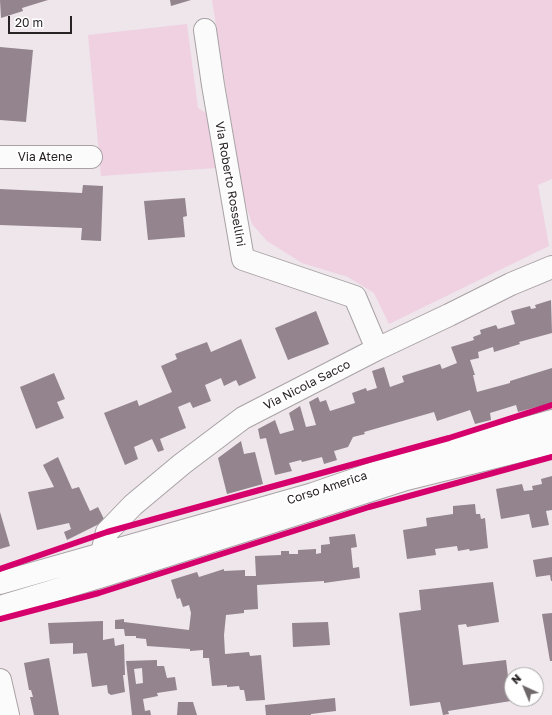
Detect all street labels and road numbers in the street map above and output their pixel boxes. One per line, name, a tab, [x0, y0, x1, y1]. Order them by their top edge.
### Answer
street label: Via Roberto Rossellini	[212, 120, 248, 248]
street label: Via Atene	[18, 150, 72, 164]
street label: Via Nicola Sacco	[261, 357, 353, 413]
street label: Corso America	[285, 468, 369, 508]

